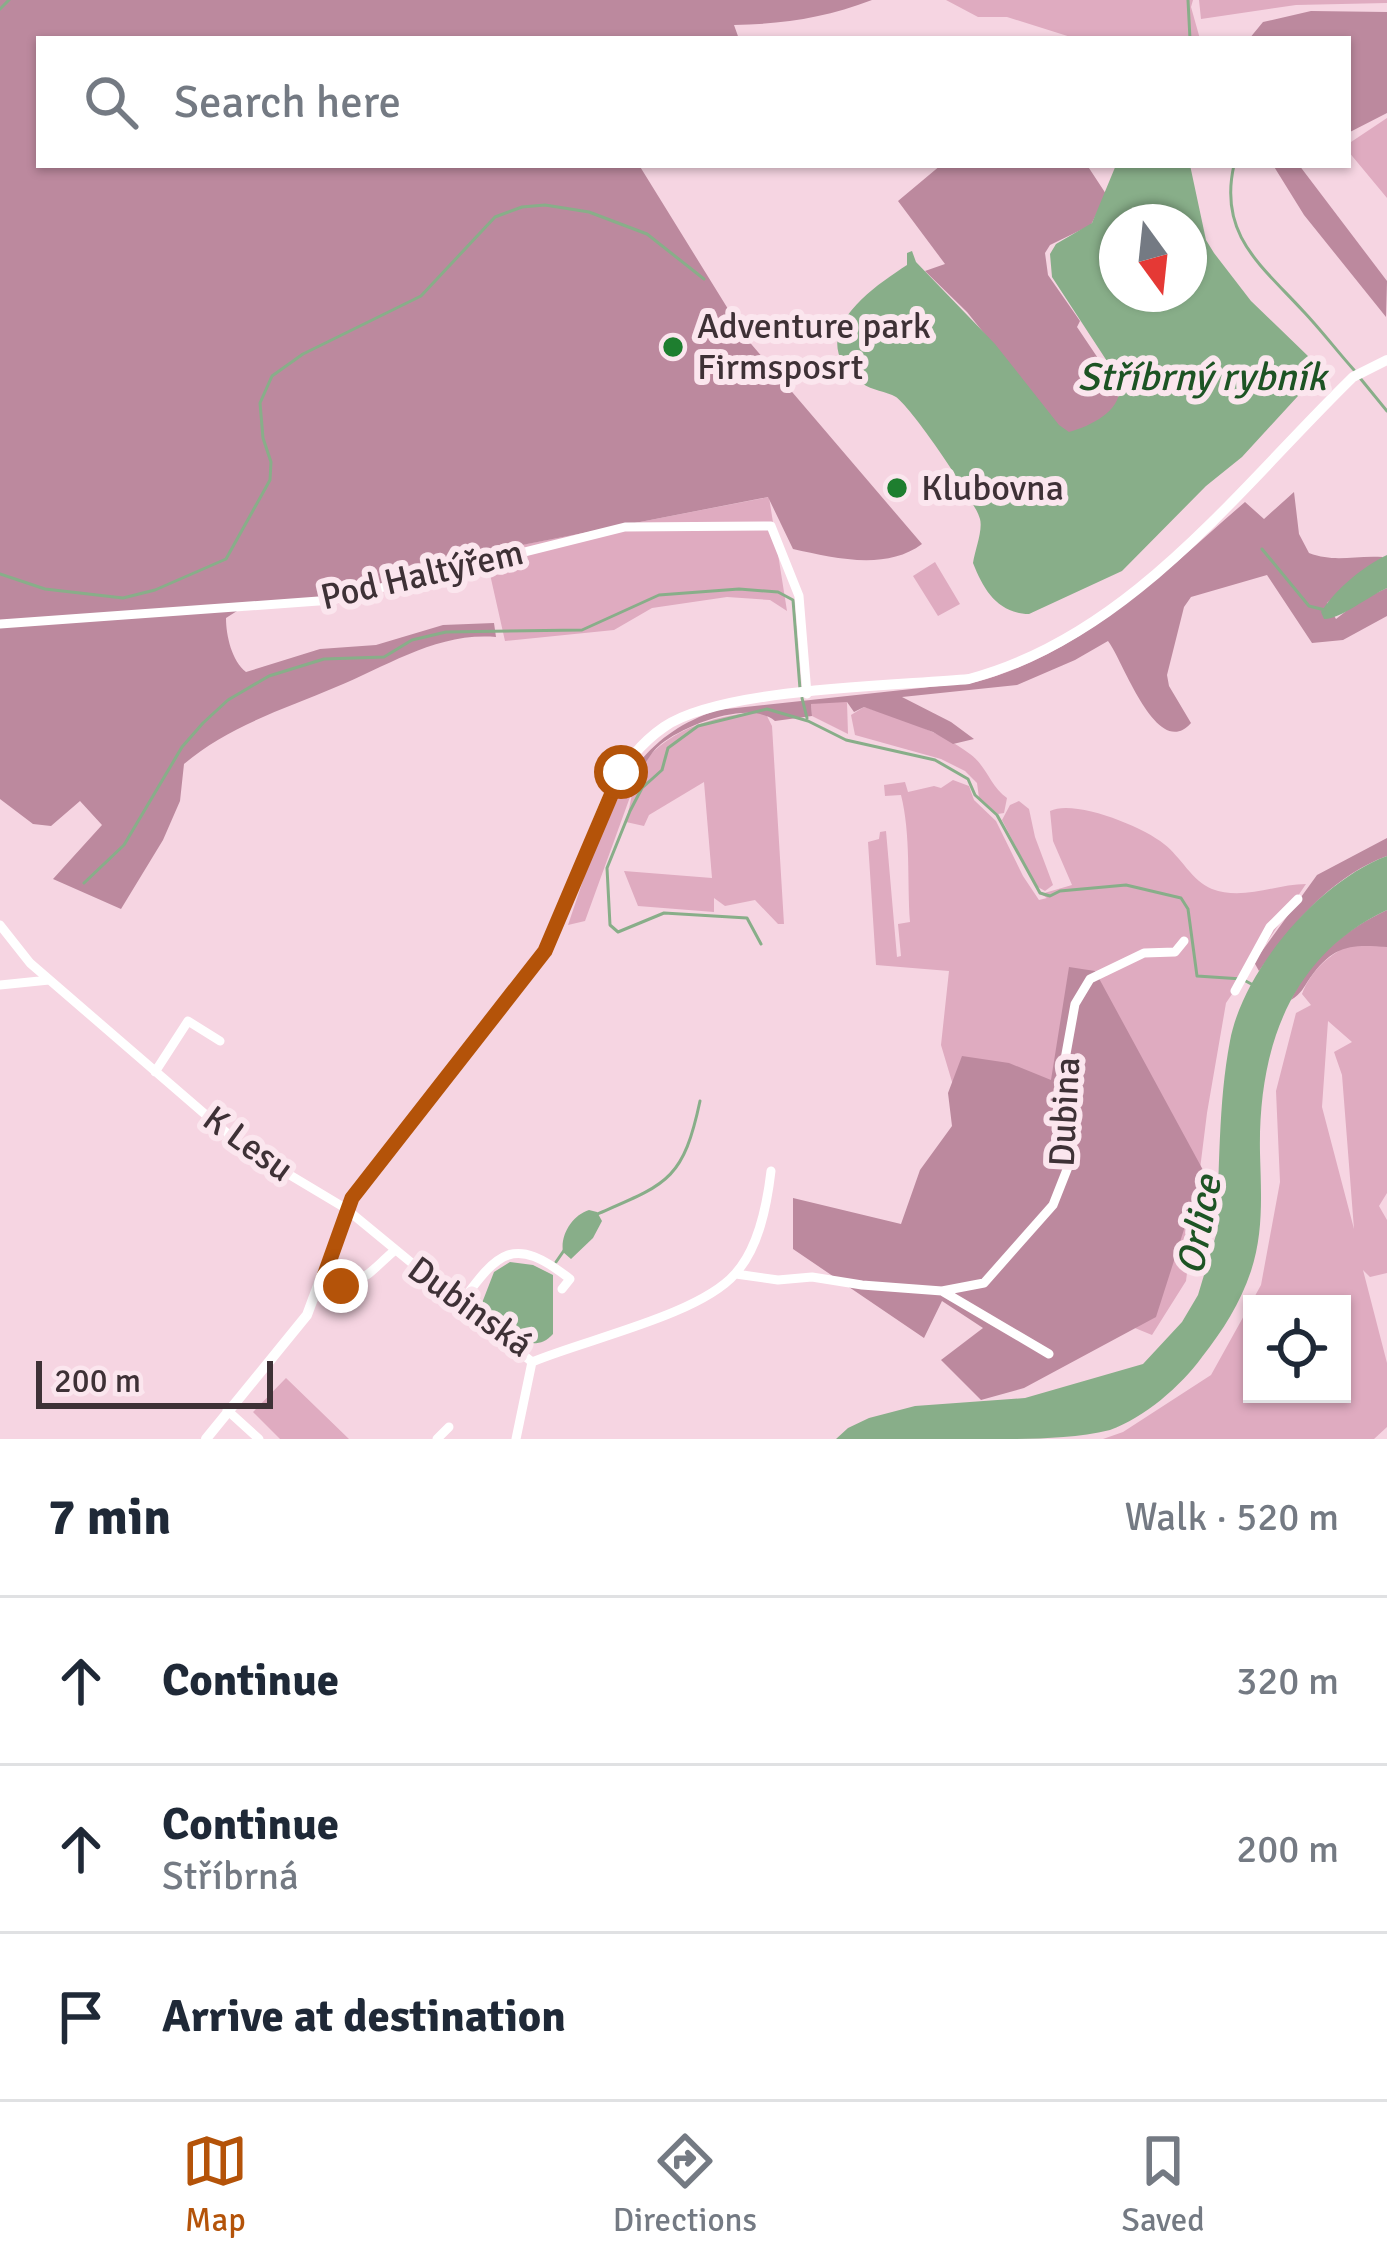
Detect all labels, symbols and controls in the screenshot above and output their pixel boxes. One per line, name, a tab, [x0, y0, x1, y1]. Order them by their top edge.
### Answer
search box	[36, 36, 1351, 168]
icon: search	[78, 69, 144, 135]
text: Search here	[174, 75, 401, 130]
north arrow	[1099, 204, 1207, 312]
place label: Adventure park Firmsposrt	[697, 304, 931, 390]
marker: Adventure park Firmsposrt	[660, 334, 686, 360]
water label: Stříbrný rybník	[1078, 353, 1330, 401]
place label: Klubovna	[921, 466, 1064, 511]
marker: Klubovna	[884, 475, 910, 501]
street label: Pod Haltýřem	[316, 530, 528, 620]
route start	[594, 745, 648, 799]
street label: Dubina	[1040, 1056, 1090, 1168]
street label: K Lesu	[194, 1096, 302, 1192]
water label: Orlice	[1166, 1169, 1233, 1278]
street label: Dubinská	[399, 1247, 541, 1367]
route end	[314, 1259, 368, 1313]
map controls	[1243, 1295, 1351, 1403]
button: locate	[1243, 1295, 1351, 1403]
scale bar	[36, 1355, 273, 1408]
text: 200 m	[54, 1361, 141, 1402]
text: 7 min	[48, 1486, 171, 1549]
text: Walk · 520 m	[1125, 1493, 1339, 1541]
icon: ahead	[48, 1648, 114, 1714]
text: Continue	[162, 1653, 339, 1708]
text: 320 m	[1236, 1657, 1339, 1705]
text: Continue	[162, 1797, 339, 1852]
icon: ahead	[48, 1816, 114, 1882]
text: 200 m	[1236, 1825, 1339, 1873]
text: Stříbrná	[162, 1852, 299, 1900]
icon: arrive	[48, 1984, 114, 2050]
text: Arrive at destination	[162, 1989, 566, 2044]
tab: Map	[182, 2128, 248, 2241]
tab: Directions	[613, 2128, 757, 2241]
tab: Saved	[1122, 2128, 1205, 2241]

